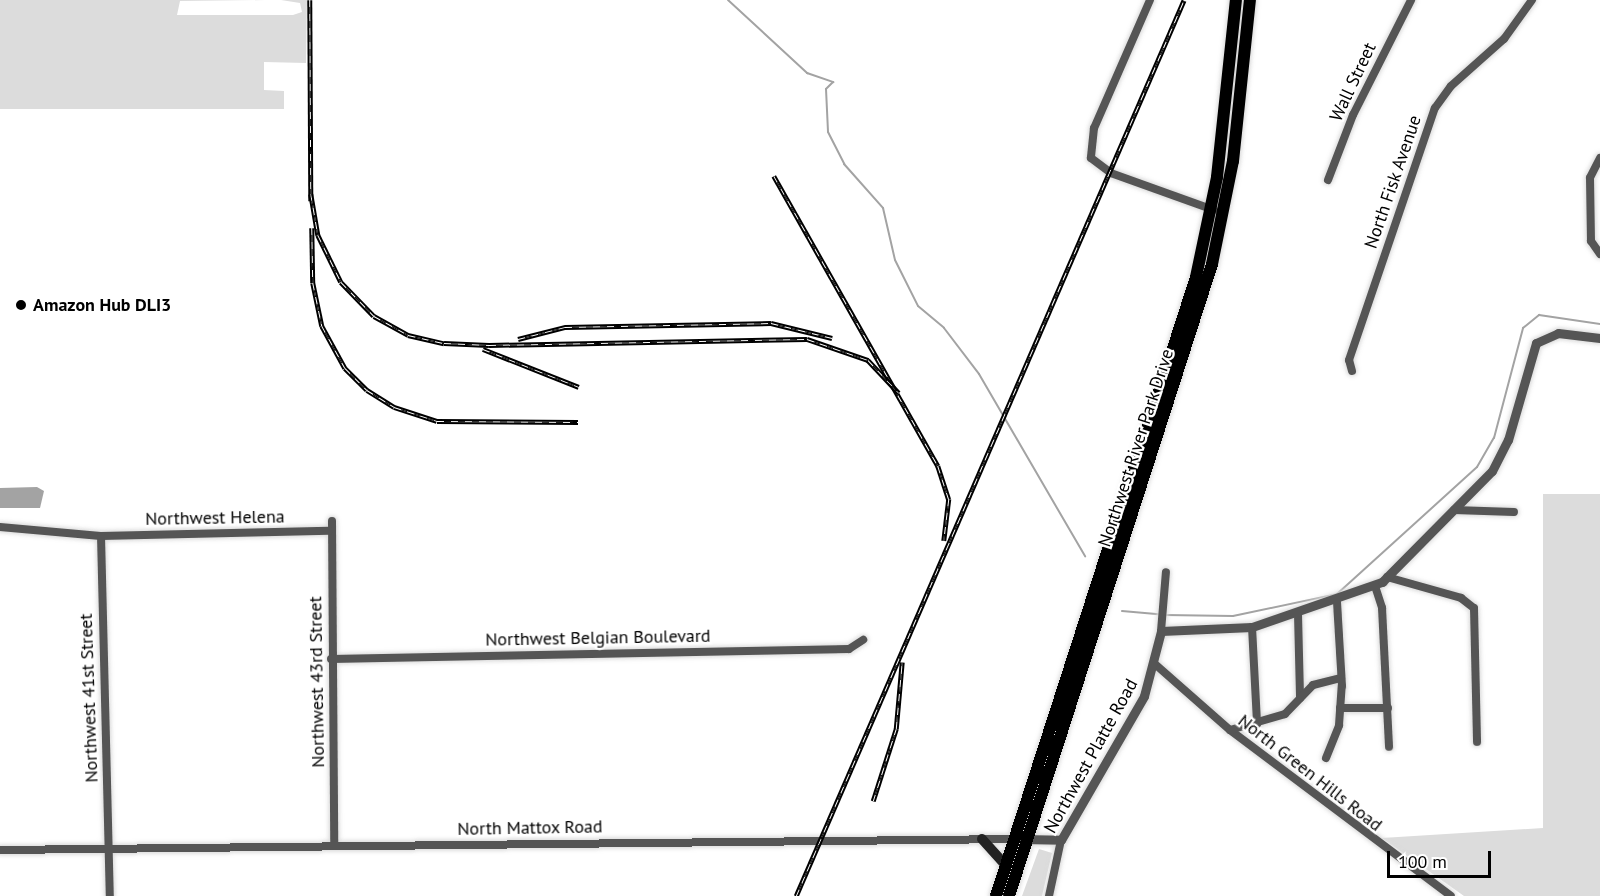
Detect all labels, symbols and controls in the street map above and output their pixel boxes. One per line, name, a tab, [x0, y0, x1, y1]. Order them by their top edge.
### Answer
street label: Wall Street	[1325, 39, 1381, 125]
street label: North Fisk Avenue	[1360, 112, 1426, 252]
place label: Amazon Hub DLI3	[33, 294, 171, 316]
marker: Amazon Hub DLI3	[14, 298, 28, 312]
street label: Northwest River Park Drive	[1094, 346, 1178, 550]
street label: Northwest Helena	[145, 506, 285, 530]
street label: Northwest 43rd Street	[305, 596, 329, 768]
street label: Northwest 41st Street	[75, 613, 103, 783]
street label: Northwest Belgian Boulevard	[485, 625, 711, 651]
street label: Northwest Platte Road	[1040, 675, 1142, 837]
street label: North Green Hills Road	[1234, 710, 1386, 836]
street label: North Mattox Road	[457, 816, 603, 840]
scale bar	[1390, 839, 1494, 877]
text: 100 m	[1398, 850, 1447, 873]

